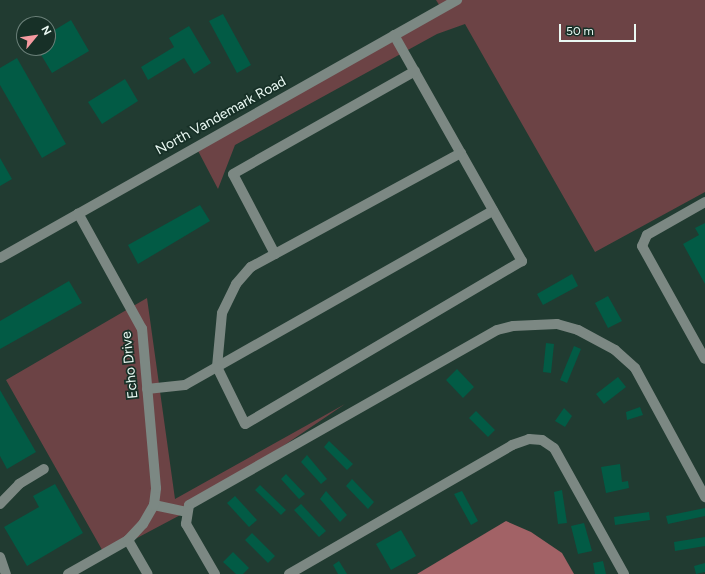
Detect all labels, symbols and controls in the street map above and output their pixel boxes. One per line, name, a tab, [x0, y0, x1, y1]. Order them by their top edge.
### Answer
north arrow	[16, 16, 56, 56]
scale bar	[561, 16, 638, 42]
text: N	[38, 24, 54, 37]
text: 50 m	[566, 24, 594, 38]
street label: North Vandemark Road	[153, 73, 289, 159]
street label: Echo Drive	[118, 330, 142, 400]

